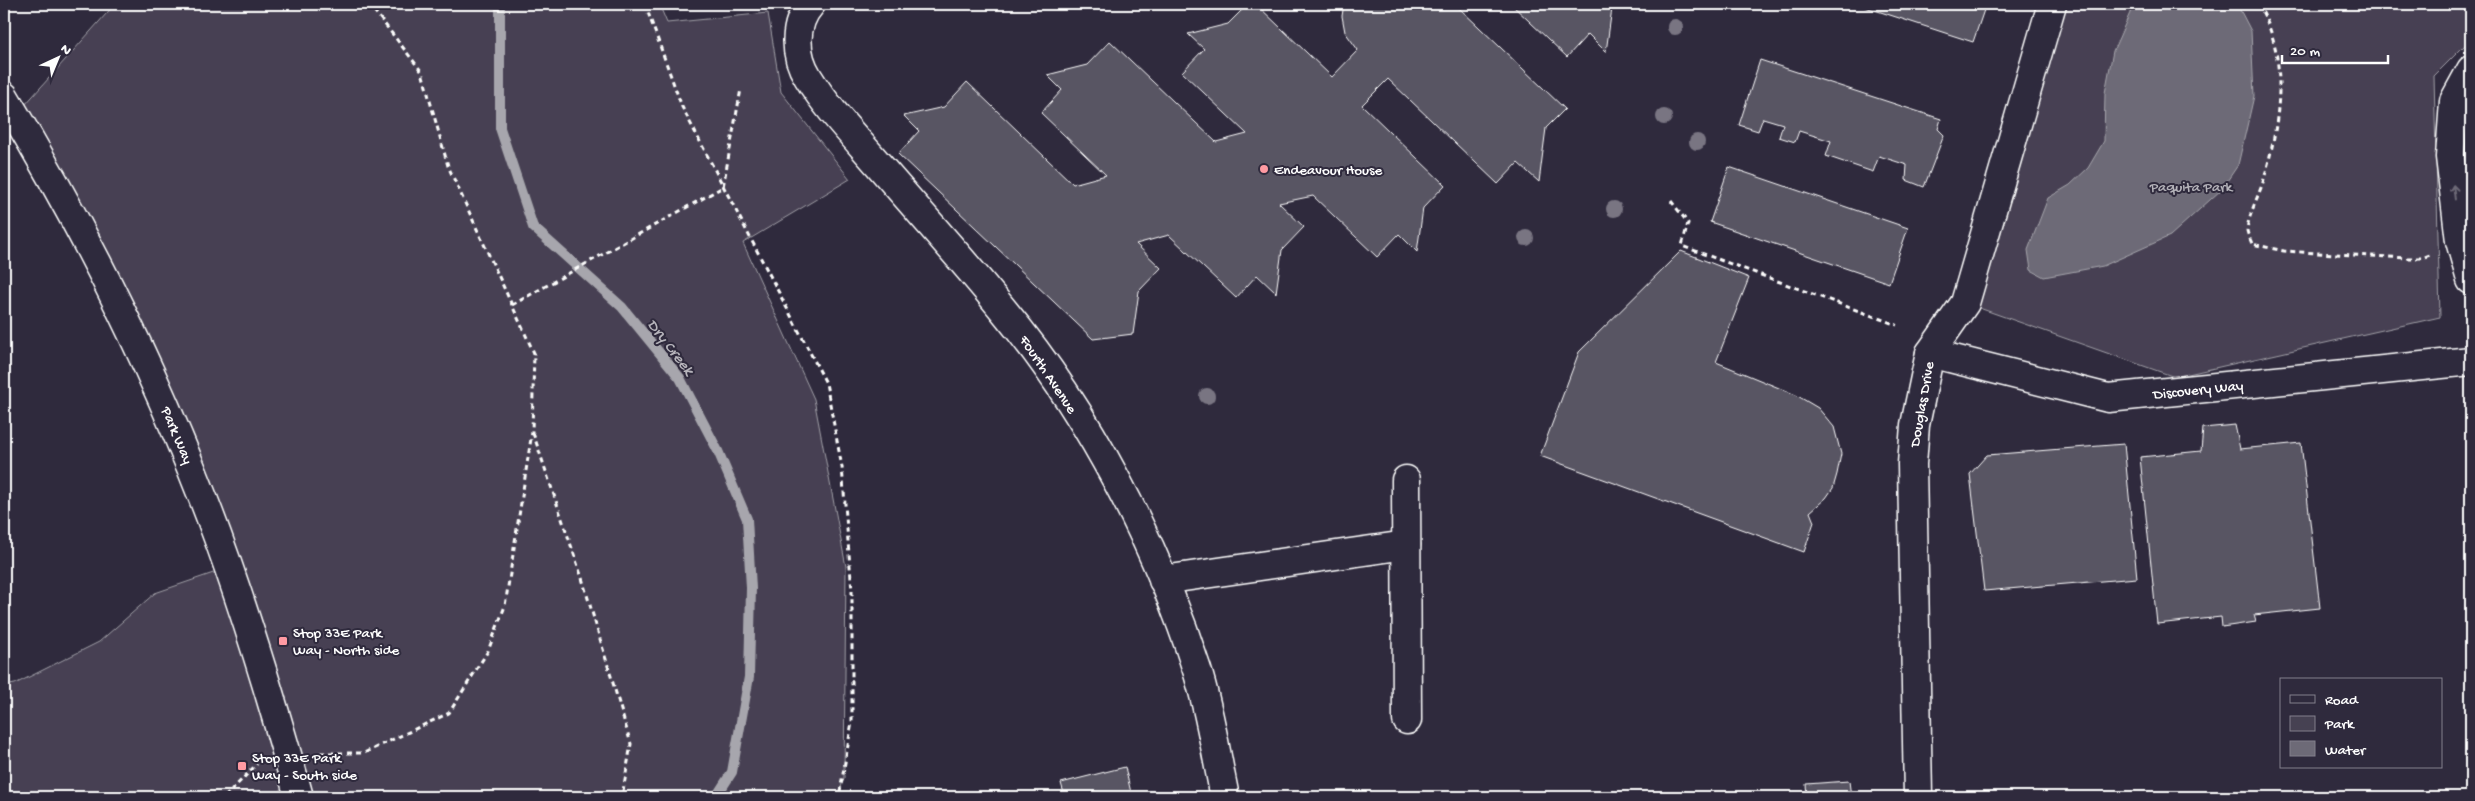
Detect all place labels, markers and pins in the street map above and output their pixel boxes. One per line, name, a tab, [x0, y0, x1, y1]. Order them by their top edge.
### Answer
place label: Endeavour House	[1274, 162, 1383, 180]
marker: Endeavour House	[1258, 163, 1270, 175]
place label: Stop 33E Park Way - North side	[293, 625, 399, 660]
marker: Stop 33E Park Way - North side	[277, 635, 289, 647]
place label: Stop 33E Park Way - South side	[252, 750, 357, 785]
marker: Stop 33E Park Way - South side	[236, 760, 248, 772]

